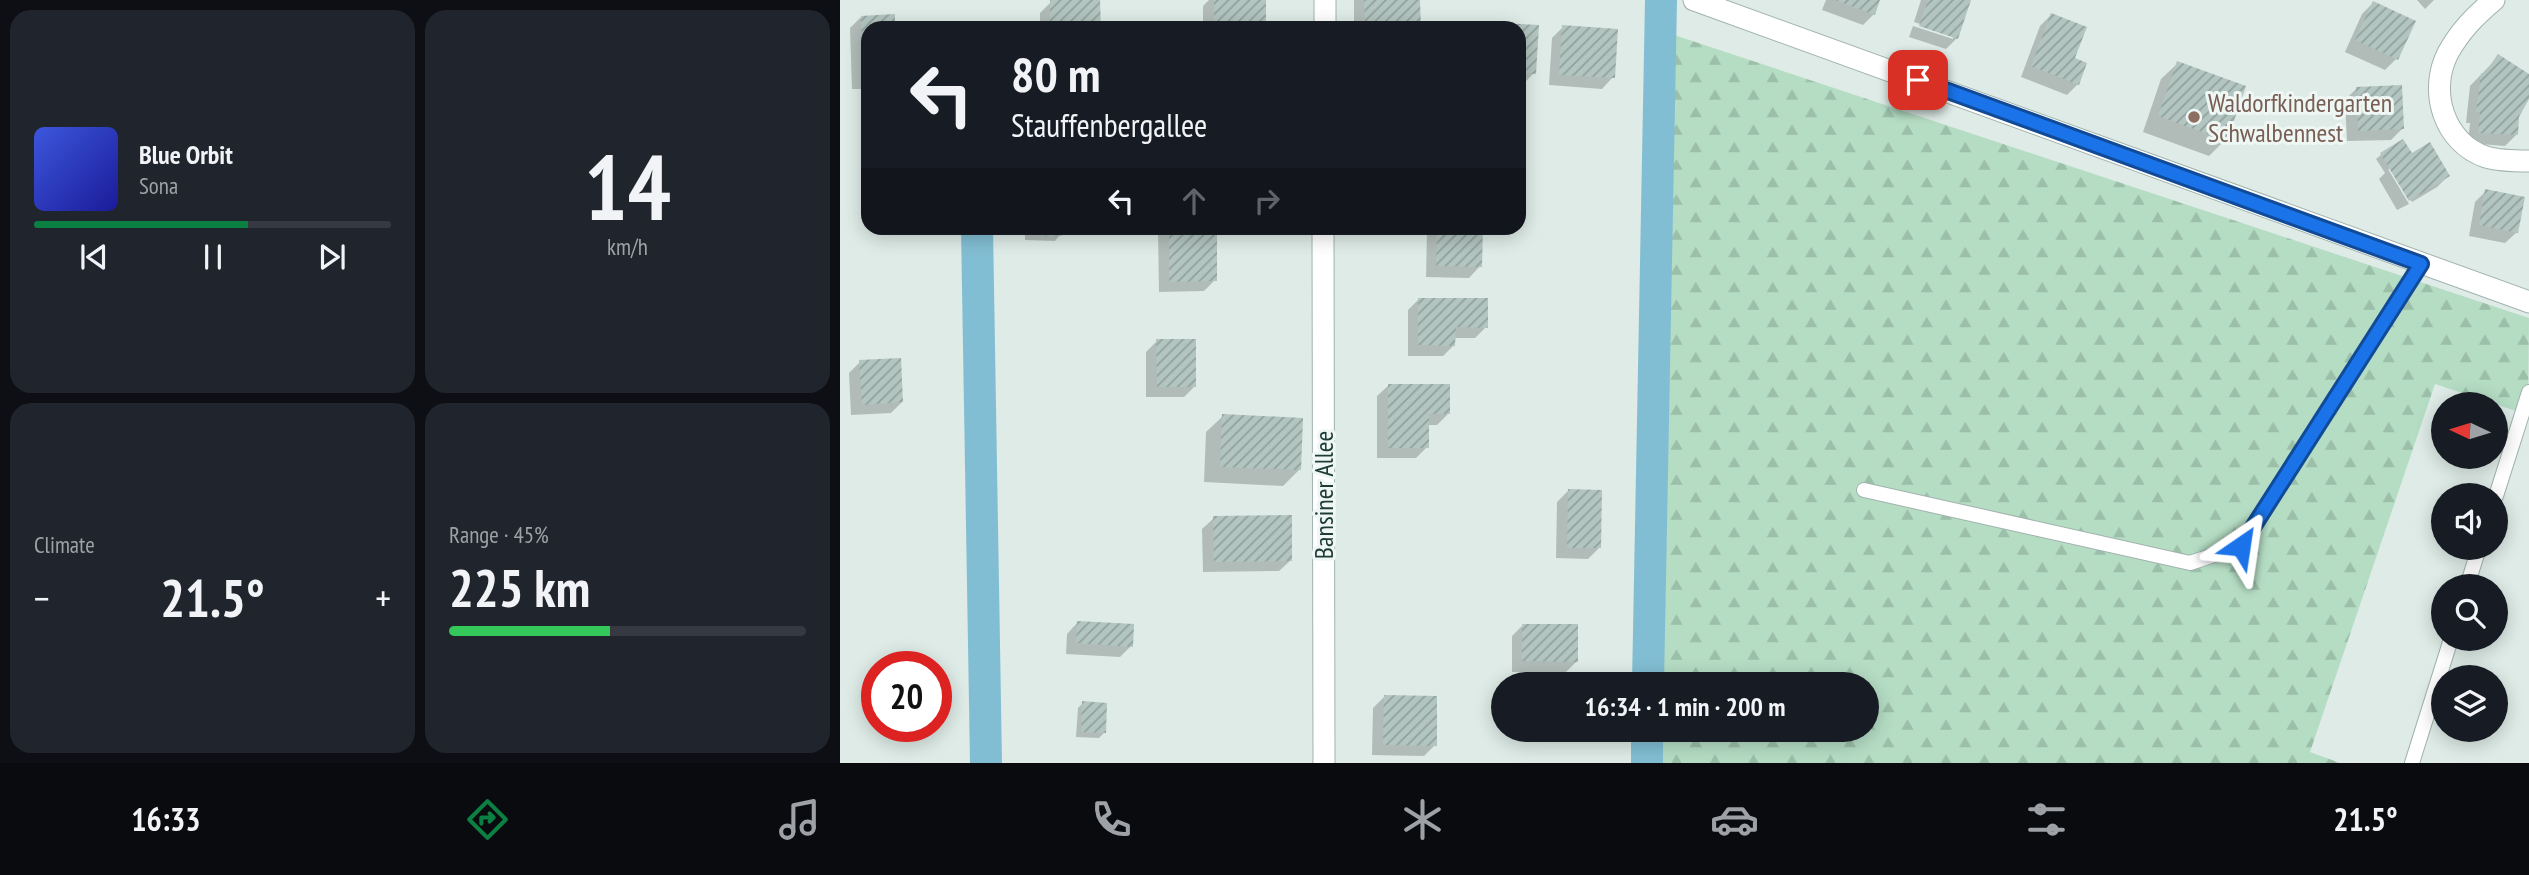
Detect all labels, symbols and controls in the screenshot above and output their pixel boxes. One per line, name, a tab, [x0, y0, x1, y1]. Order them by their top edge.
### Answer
text: 80 m	[1011, 42, 1100, 106]
icon: left	[896, 49, 987, 140]
pin	[1888, 50, 1948, 110]
icon: arrive	[1899, 61, 1937, 99]
place label: Waldorfkindergarten Schwalbennest	[2208, 86, 2392, 149]
text: Stauffenbergallee	[1011, 104, 1207, 146]
marker: Waldorfkindergarten Schwalbennest	[2186, 109, 2202, 125]
text: 14	[584, 127, 671, 245]
text: Blue Orbit	[139, 138, 233, 171]
text: Sona	[139, 171, 178, 200]
icon: left	[1102, 182, 1140, 220]
icon: ahead	[1175, 182, 1213, 220]
icon: right	[1248, 182, 1286, 220]
text: km/h	[607, 232, 648, 261]
icon: previous	[75, 238, 113, 276]
icon: pause	[194, 238, 232, 276]
icon: next	[313, 238, 351, 276]
north arrow	[2431, 392, 2508, 469]
map controls	[2431, 392, 2508, 742]
street label: Bansiner Allee	[1307, 431, 1340, 559]
button: sound	[2431, 483, 2508, 560]
position arrow	[2204, 509, 2278, 583]
text: Range · 45%	[449, 520, 549, 549]
text: Climate	[34, 530, 95, 559]
text: 225 km	[449, 554, 590, 621]
text: 21.5°	[160, 564, 265, 631]
text: −	[34, 573, 50, 622]
text: +	[375, 573, 391, 622]
button: search	[2431, 574, 2508, 651]
speed limit sign: 20	[861, 651, 952, 742]
button: layers	[2431, 665, 2508, 742]
text: 16:34 · 1 min · 200 m	[1585, 690, 1785, 723]
icon: directions	[463, 795, 512, 844]
icon: music	[775, 795, 824, 844]
icon: phone	[1087, 795, 1136, 844]
icon: climate	[1398, 795, 1447, 844]
icon: car	[1710, 795, 1759, 844]
icon: filters	[2022, 795, 2071, 844]
text: 16:33	[131, 798, 201, 840]
text: 21.5°	[2333, 798, 2398, 840]

